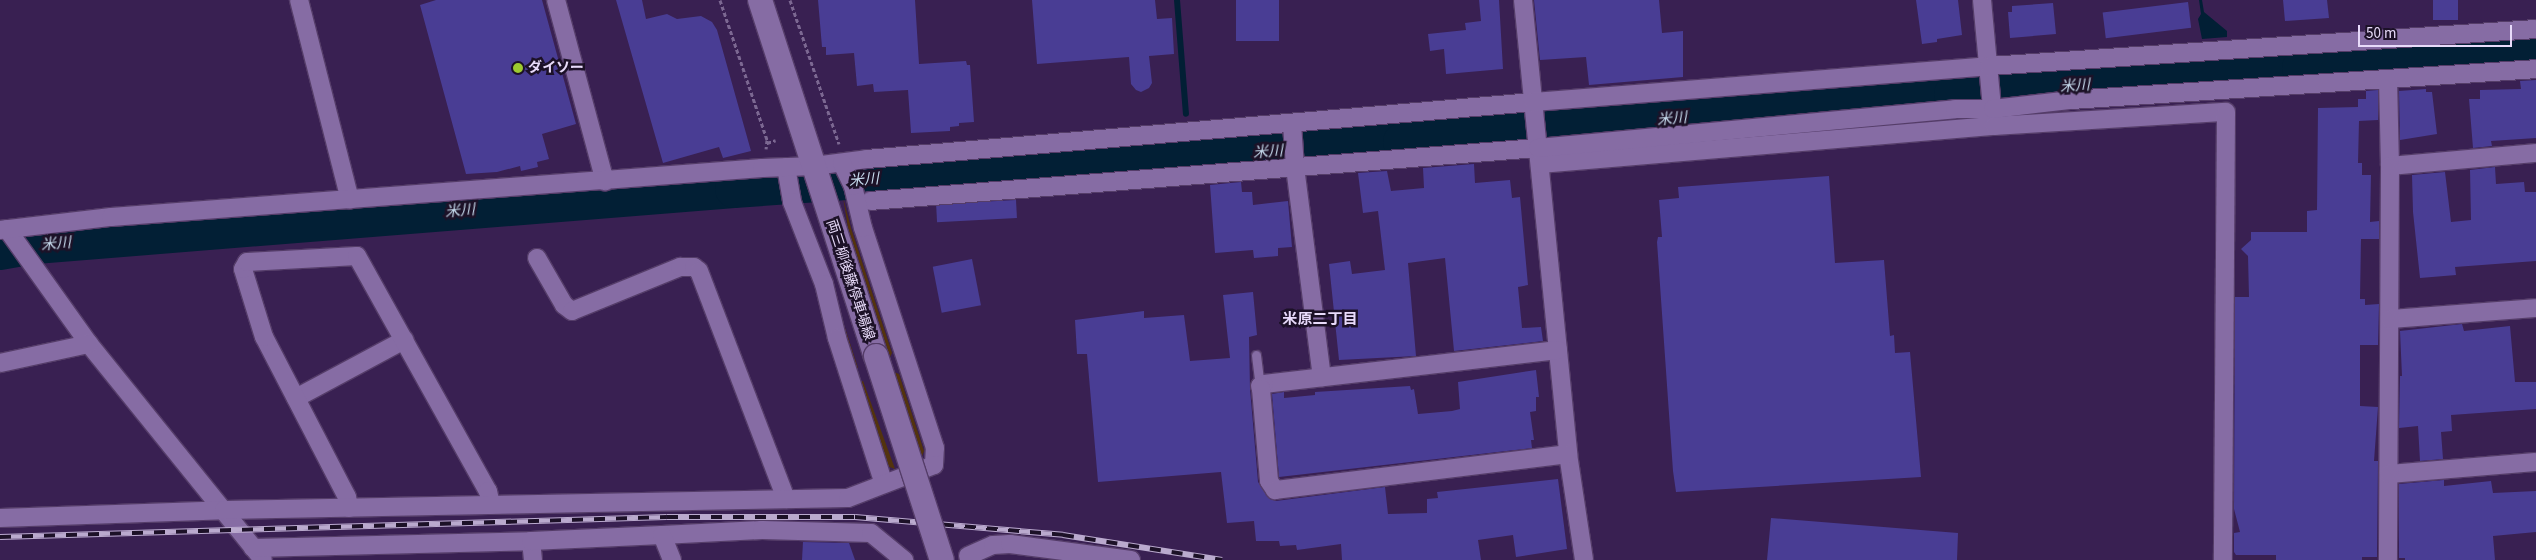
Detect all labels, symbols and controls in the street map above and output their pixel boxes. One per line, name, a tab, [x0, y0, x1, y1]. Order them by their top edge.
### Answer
scale bar	[2361, 15, 2515, 47]
text: 50 m	[2366, 23, 2396, 44]
place label: ダイソー	[528, 60, 584, 76]
marker: ダイソー	[512, 62, 524, 74]
water label: 米川	[2059, 76, 2091, 96]
water label: 米川	[1656, 109, 1688, 129]
water label: 米川	[1252, 142, 1284, 162]
water label: 米川	[848, 170, 880, 190]
water label: 米川	[444, 201, 476, 221]
street label: 両三柳後藤停車場線	[823, 217, 877, 343]
water label: 米川	[40, 234, 72, 254]
district label: 米原二丁目	[1283, 311, 1357, 329]

